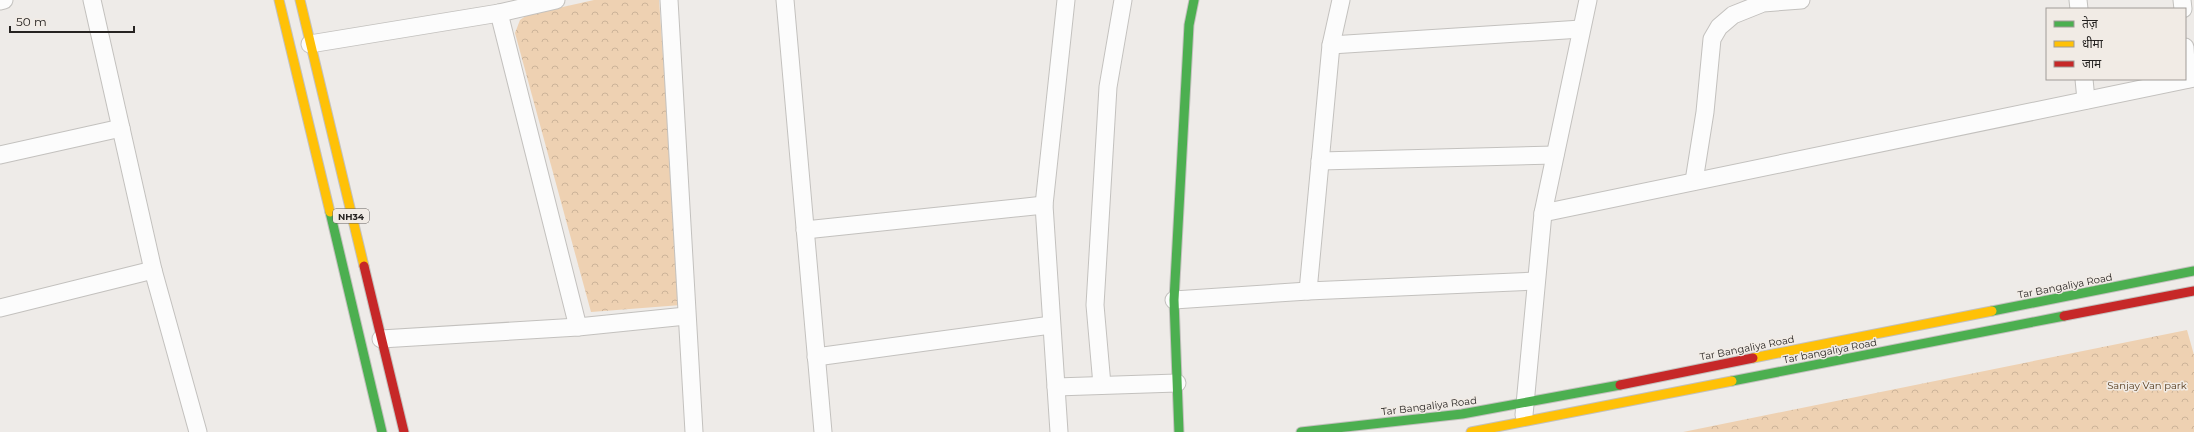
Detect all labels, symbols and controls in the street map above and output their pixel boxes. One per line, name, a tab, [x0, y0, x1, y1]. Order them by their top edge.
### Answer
scale bar	[10, 8, 134, 34]
legend	[2046, 8, 2186, 80]
text: 50 m	[16, 14, 47, 29]
text: तेज़	[2082, 16, 2099, 31]
text: धीमा	[2082, 36, 2104, 51]
text: जाम	[2082, 56, 2102, 71]
road number: NH34	[333, 209, 369, 223]
street label: Tar Bangaliya Road	[2017, 270, 2113, 302]
street label: Tar Bangaliya Road	[1699, 332, 1795, 364]
street label: Tar bangaliya Road	[1782, 336, 1878, 366]
park label: Sanjay Van park	[2107, 379, 2187, 392]
street label: Tar Bangaliya Road	[1380, 394, 1478, 418]

